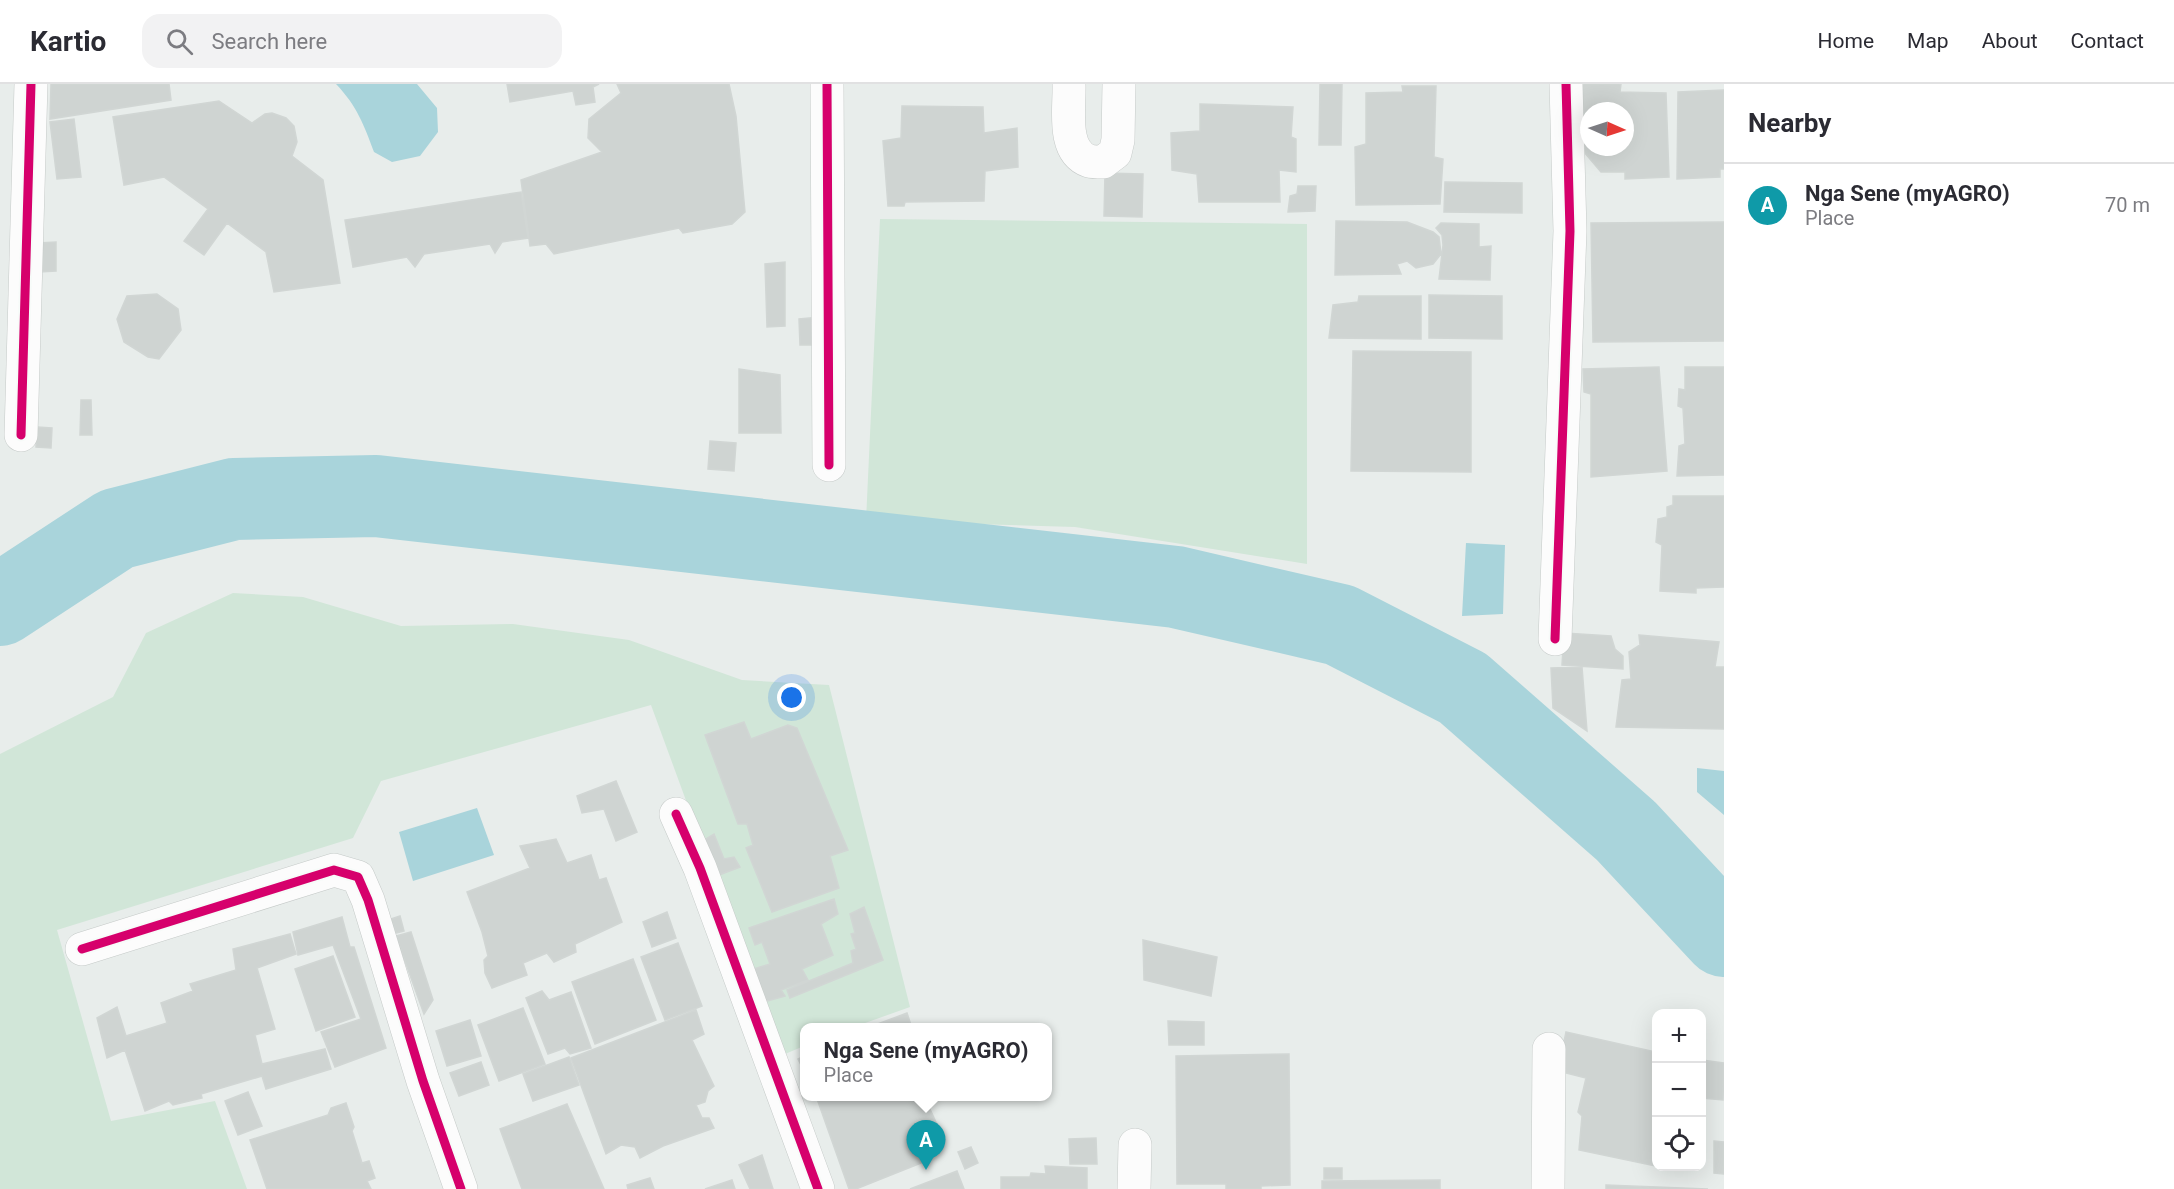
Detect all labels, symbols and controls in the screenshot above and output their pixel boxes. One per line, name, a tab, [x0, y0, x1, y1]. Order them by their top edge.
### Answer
search box	[142, 14, 562, 68]
text: Kartio	[30, 25, 106, 58]
icon: search	[163, 25, 196, 58]
text: Search here	[211, 29, 327, 54]
text: Home	[1818, 29, 1874, 53]
text: Map	[1907, 29, 1949, 53]
text: About	[1982, 29, 2038, 53]
text: Contact	[2071, 29, 2144, 53]
north arrow	[1580, 102, 1634, 156]
text: Nearby	[1748, 108, 1831, 138]
text: Nga Sene (myAGRO)	[1805, 181, 2010, 206]
text: A	[1761, 193, 1774, 217]
text: 70 m	[2105, 193, 2150, 217]
text: Place	[1805, 206, 1854, 230]
your location	[777, 683, 806, 712]
map controls	[1652, 1009, 1706, 1171]
button: +	[1652, 1009, 1706, 1063]
popup	[800, 1023, 1052, 1101]
text: Nga Sene (myAGRO)	[824, 1038, 1028, 1063]
text: Place	[824, 1063, 873, 1087]
button: −	[1652, 1063, 1706, 1117]
button: locate	[1652, 1117, 1706, 1171]
pin: A	[906, 1120, 946, 1170]

